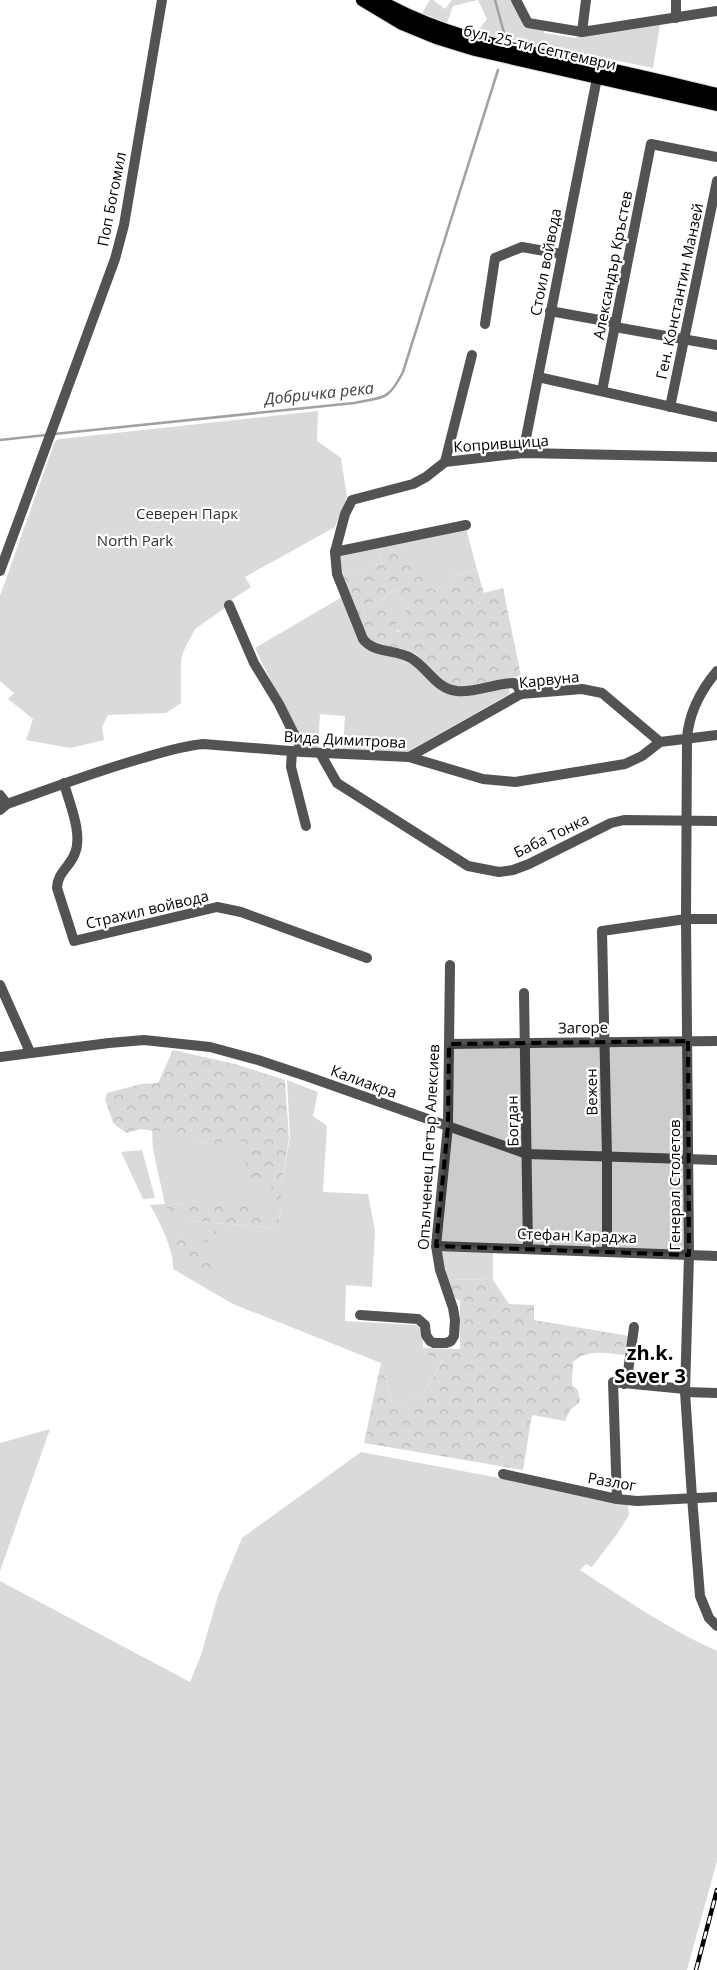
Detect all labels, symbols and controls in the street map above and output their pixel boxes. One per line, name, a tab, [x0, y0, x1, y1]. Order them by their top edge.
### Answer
street label: бул. 25-ти Септември	[462, 20, 618, 74]
street label: Поп Богомил	[92, 150, 130, 248]
street label: Александър Кръстев	[588, 189, 636, 341]
street label: Ген. Константин Манзей	[651, 201, 707, 381]
street label: Стоил войвода	[525, 206, 565, 318]
water label: Добричка река	[261, 376, 375, 410]
street label: Копривщица	[453, 430, 549, 456]
park label: Северен Парк	[136, 503, 238, 523]
park label: North Park	[97, 530, 173, 550]
street label: Карвуна	[518, 666, 580, 692]
street label: Вида Димитрова	[283, 726, 407, 752]
street label: Баба Тонка	[510, 808, 592, 862]
street label: Страхил войвода	[84, 885, 210, 933]
street label: Загоре	[558, 1017, 608, 1037]
street label: Опълченец Петър Алексиев	[413, 1043, 443, 1251]
street label: Калиакра	[328, 1060, 400, 1102]
street label: Вежен	[581, 1068, 601, 1116]
street label: Богдан	[502, 1095, 522, 1147]
street label: Генерал Столетов	[664, 1119, 684, 1251]
street label: Стефан Караджа	[517, 1223, 637, 1247]
district label: zh.k. Sever 3	[614, 1339, 686, 1389]
street label: Разлог	[586, 1467, 638, 1495]

